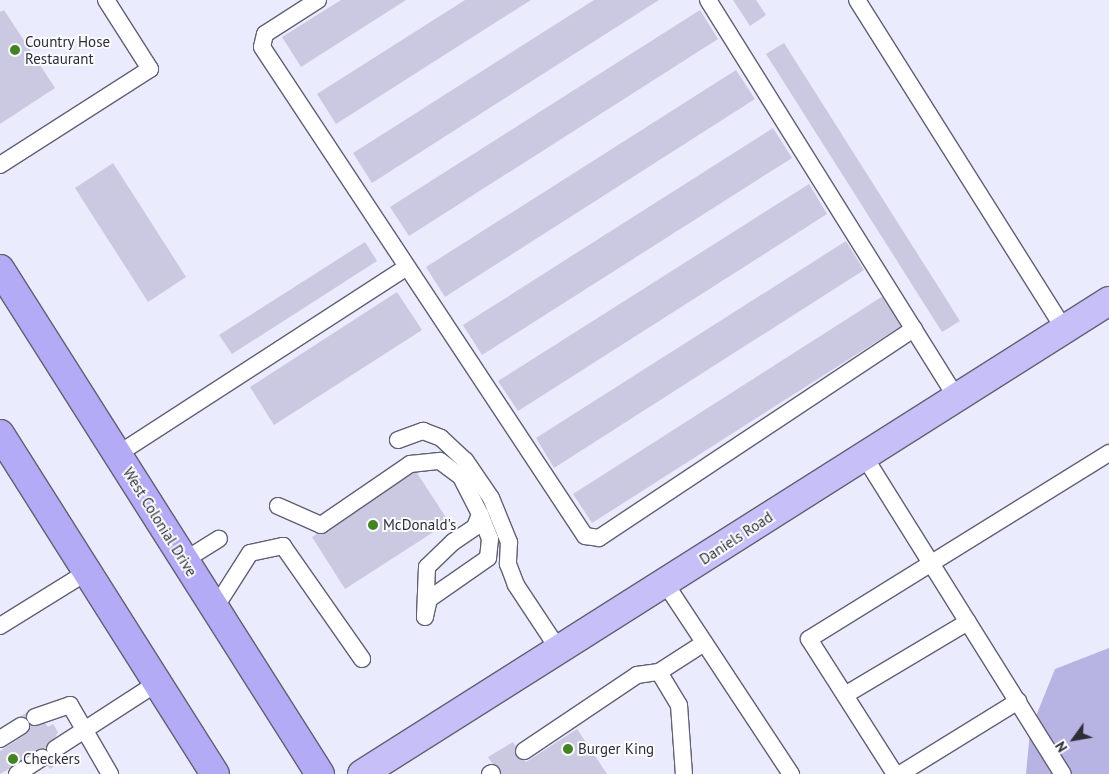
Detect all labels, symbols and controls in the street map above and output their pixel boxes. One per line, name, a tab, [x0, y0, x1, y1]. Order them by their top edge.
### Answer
place label: Country Hose Restaurant	[25, 32, 111, 67]
marker: Country Hose Restaurant	[9, 44, 21, 56]
street label: West Colonial Drive	[119, 464, 201, 580]
street label: Daniels Road	[696, 508, 776, 568]
place label: McDonald's	[383, 516, 456, 534]
marker: McDonald's	[367, 519, 379, 531]
north arrow	[1049, 714, 1099, 764]
text: N	[1051, 738, 1071, 756]
place label: Burger King	[578, 740, 654, 758]
marker: Burger King	[562, 743, 574, 755]
place label: Checkers	[23, 750, 80, 768]
marker: Checkers	[7, 753, 19, 765]

